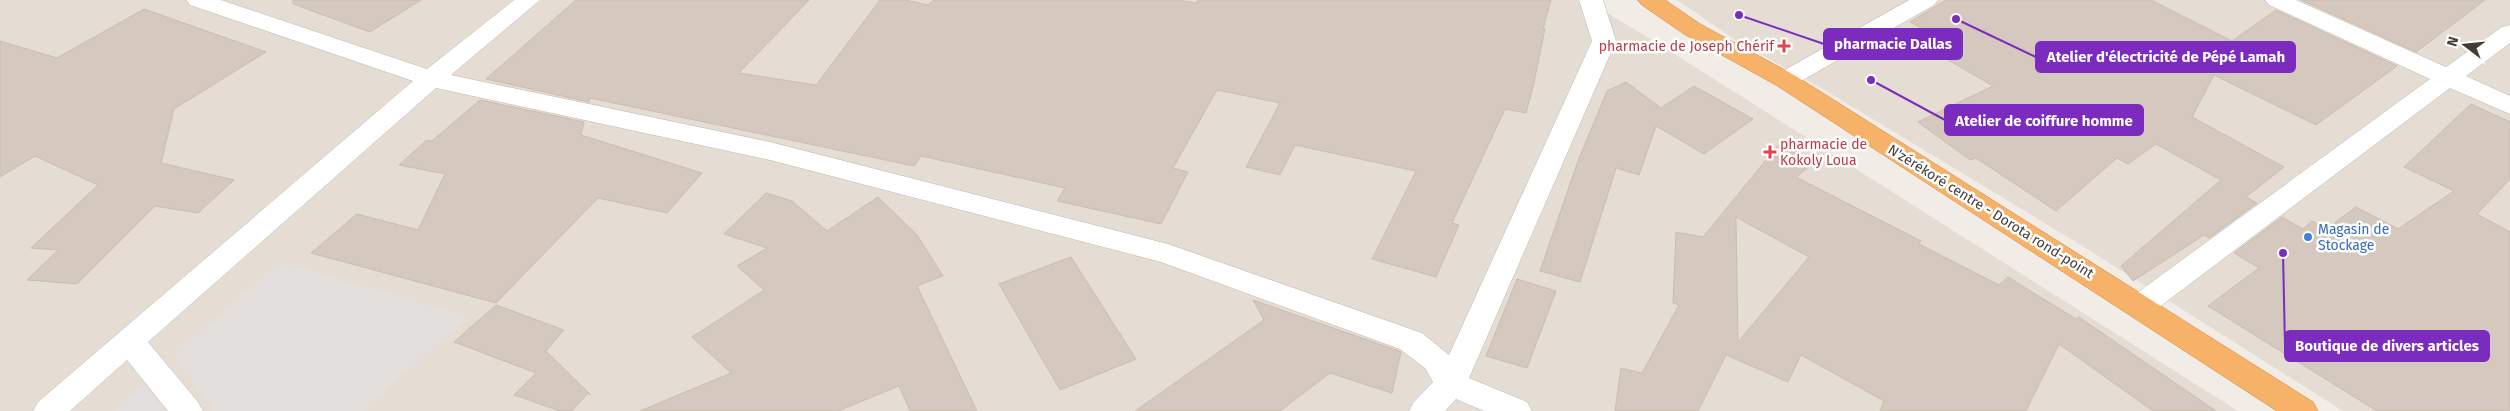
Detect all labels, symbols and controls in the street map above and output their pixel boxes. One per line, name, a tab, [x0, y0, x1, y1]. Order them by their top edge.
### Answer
north arrow	[2440, 20, 2490, 70]
callout: pharmacie Dallas	[1824, 29, 1962, 59]
text: pharmacie Dallas	[1834, 35, 1952, 53]
text: N	[2444, 35, 2462, 48]
place label: pharmacie de Joseph Chérif	[1599, 38, 1775, 55]
marker: pharmacie de Joseph Chérif	[1778, 40, 1790, 52]
callout: Atelier d'électricité de Pépé Lamah	[2036, 42, 2295, 72]
text: Atelier d'électricité de Pépé Lamah	[2046, 48, 2285, 66]
callout: Atelier de coiffure homme	[1945, 105, 2143, 135]
text: Atelier de coiffure homme	[1954, 112, 2133, 130]
place label: pharmacie de Kokoly Loua	[1780, 136, 1867, 169]
street label: N'zérékoré centre - Dorota rond-point	[1885, 141, 2097, 282]
marker: pharmacie de Kokoly Loua	[1764, 146, 1776, 158]
place label: Magasin de Stockage	[2318, 221, 2389, 254]
marker: Magasin de Stockage	[2302, 231, 2314, 243]
callout: Boutique de divers articles	[2285, 331, 2489, 361]
text: Boutique de divers articles	[2295, 337, 2479, 355]

